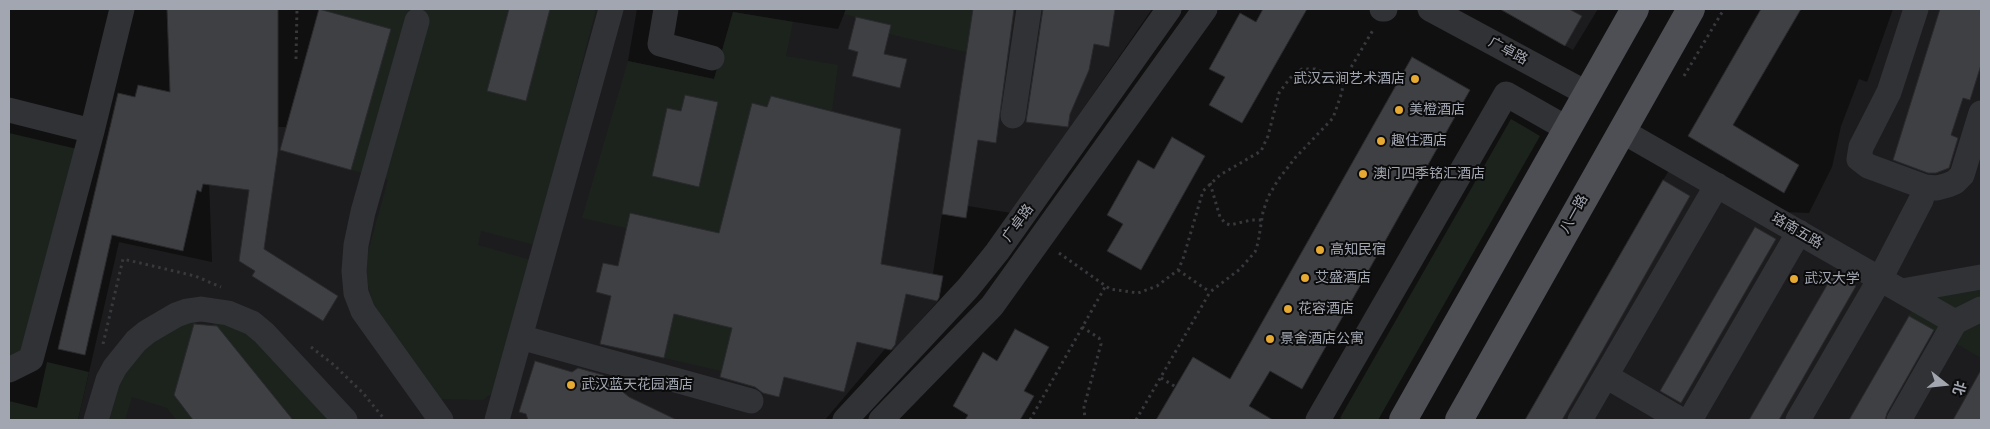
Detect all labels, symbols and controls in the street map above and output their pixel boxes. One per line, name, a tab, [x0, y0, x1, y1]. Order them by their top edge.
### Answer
street label: 广卓路	[1486, 34, 1530, 68]
place label: 武汉云涧艺术酒店	[1293, 71, 1405, 87]
marker: 武汉云涧艺术酒店	[1409, 73, 1421, 85]
place label: 美橙酒店	[1409, 102, 1465, 118]
marker: 美橙酒店	[1393, 104, 1405, 116]
place label: 趣住酒店	[1391, 133, 1447, 149]
marker: 趣住酒店	[1375, 135, 1387, 147]
place label: 澳门四季铭汇酒店	[1373, 166, 1485, 182]
marker: 澳门四季铭汇酒店	[1357, 168, 1369, 180]
street label: 八一路	[1556, 192, 1592, 236]
street label: 广卓路	[999, 201, 1037, 245]
street label: 珞南五路	[1769, 210, 1825, 252]
place label: 高知民宿	[1330, 242, 1386, 258]
marker: 高知民宿	[1314, 244, 1326, 256]
place label: 艾盛酒店	[1315, 270, 1371, 286]
place label: 武汉大学	[1804, 271, 1860, 287]
marker: 艾盛酒店	[1299, 272, 1311, 284]
marker: 武汉大学	[1788, 273, 1800, 285]
place label: 花容酒店	[1298, 301, 1354, 317]
marker: 花容酒店	[1282, 303, 1294, 315]
place label: 景舍酒店公寓	[1280, 331, 1364, 347]
marker: 景舍酒店公寓	[1264, 333, 1276, 345]
north arrow	[1920, 359, 1970, 409]
place label: 武汉蓝天花园酒店	[581, 377, 693, 393]
marker: 武汉蓝天花园酒店	[565, 379, 577, 391]
text: 北	[1949, 379, 1970, 397]

